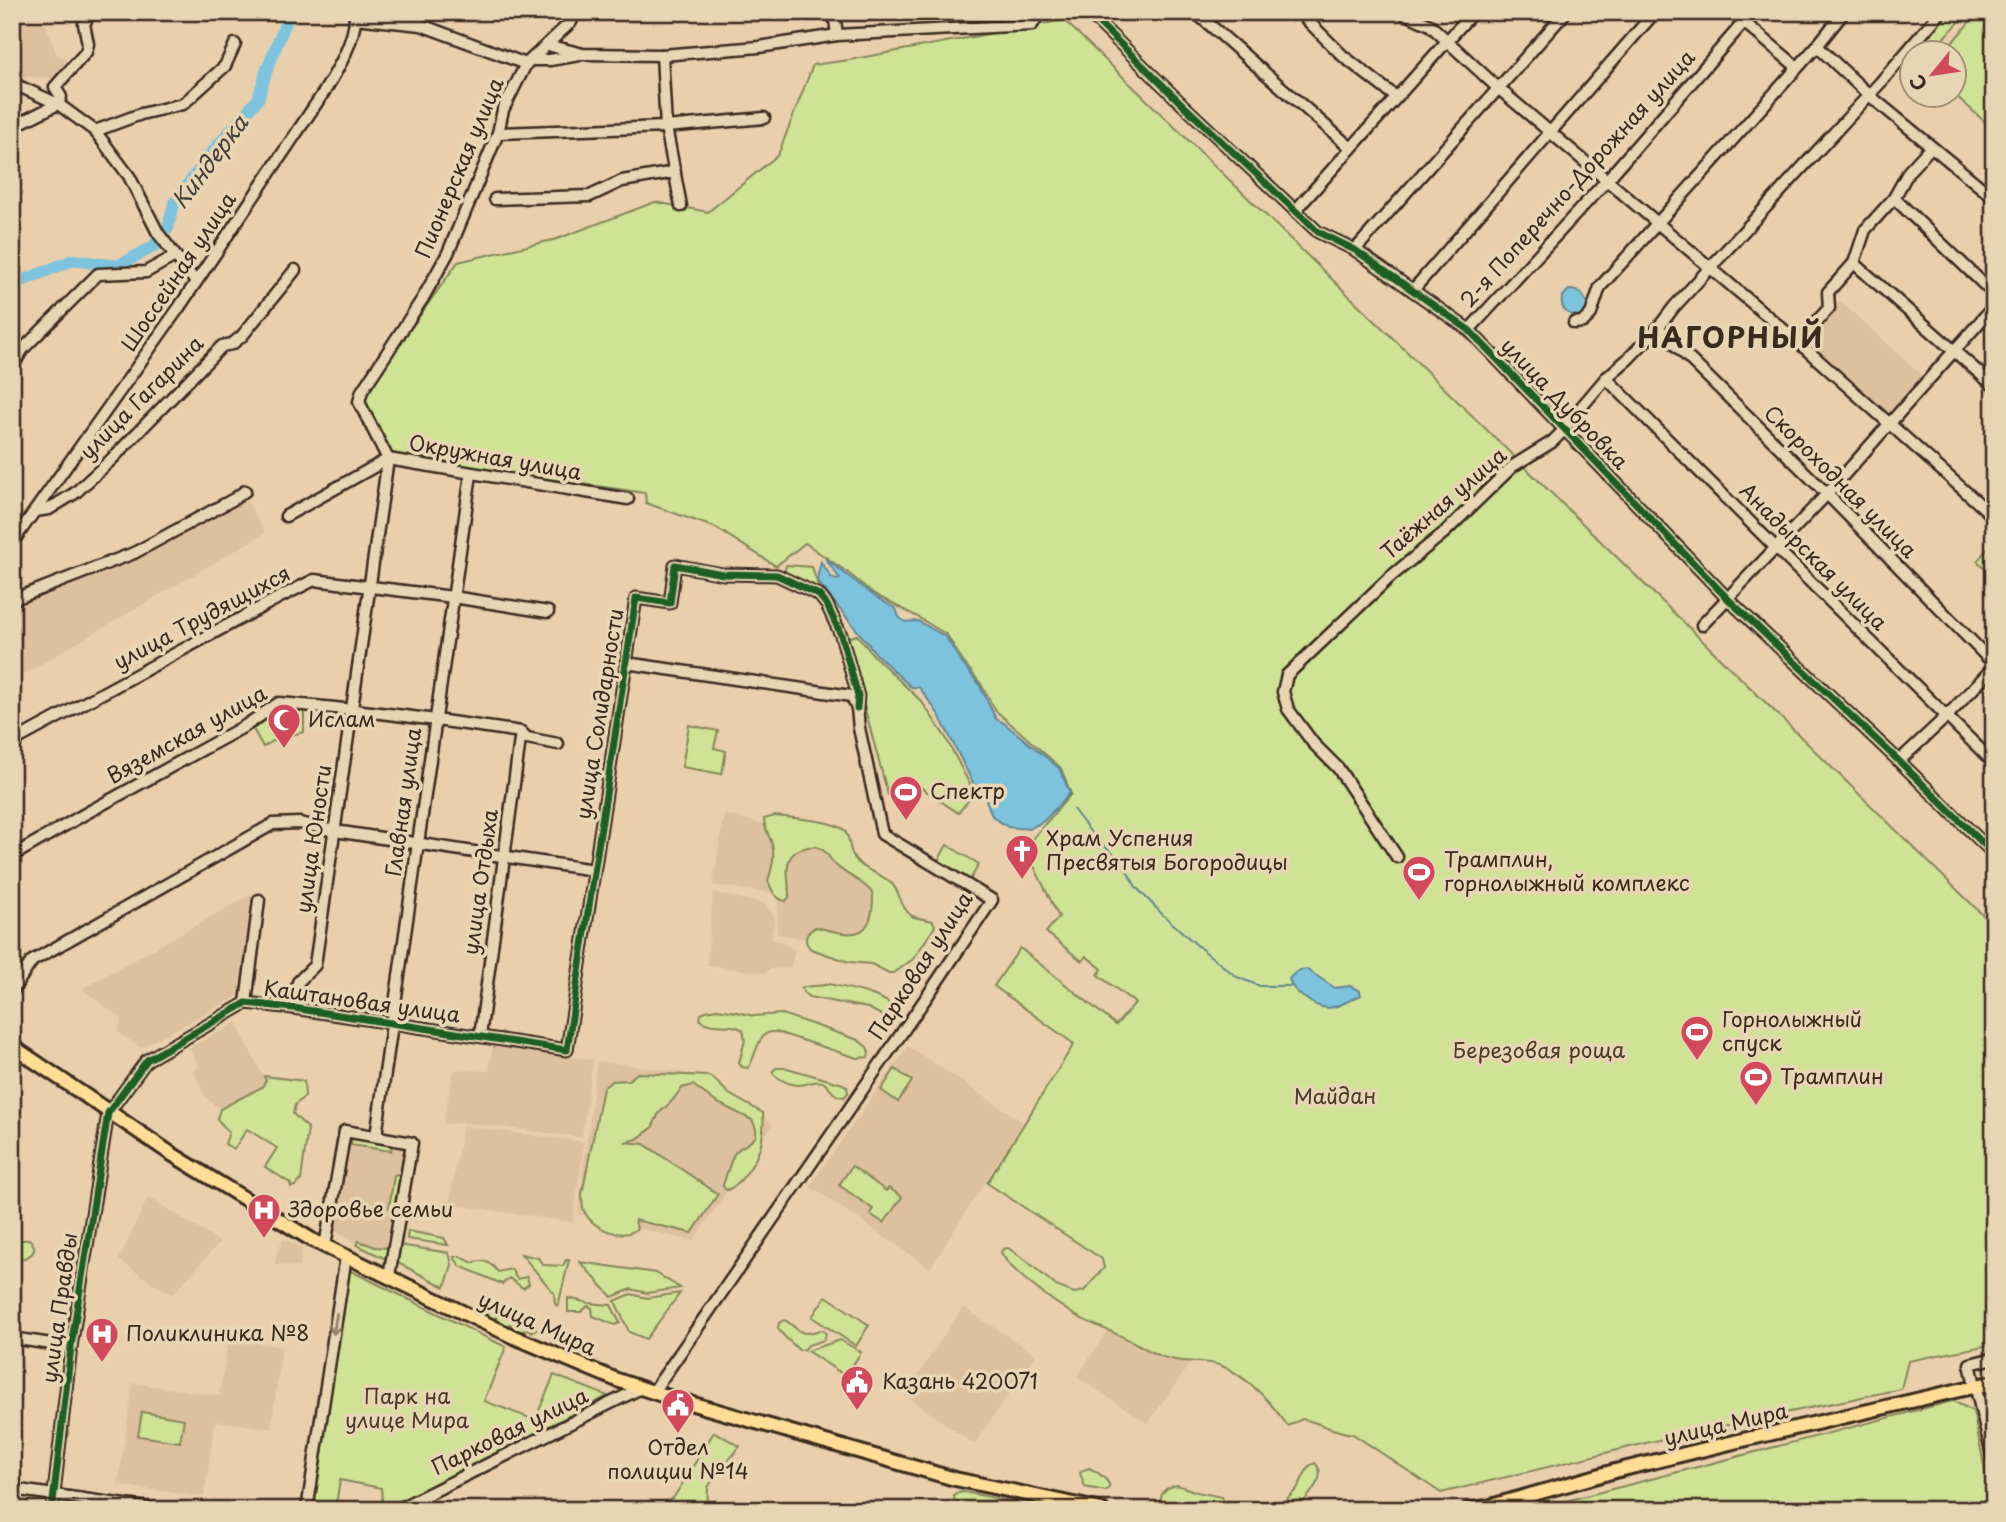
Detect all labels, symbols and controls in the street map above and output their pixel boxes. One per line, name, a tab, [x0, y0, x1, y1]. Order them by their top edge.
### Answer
north arrow	[1898, 38, 1968, 108]
street label: 2-я Поперечно-Дорожная улица	[1452, 41, 1702, 314]
text: С	[1902, 70, 1933, 96]
street label: Пионерская улица	[406, 71, 511, 262]
water label: Киндерка	[162, 106, 256, 215]
street label: Шоссейная улица	[112, 184, 243, 357]
district label: НАГОРНЫЙ	[1637, 315, 1825, 358]
street label: улица Гагарина	[71, 327, 210, 466]
street label: улица Дубровка	[1494, 330, 1637, 476]
street label: Скороходная улица	[1758, 397, 1926, 565]
street label: Окружная улица	[406, 425, 585, 487]
street label: Таёжная улица	[1373, 438, 1513, 566]
street label: Анадырская улица	[1733, 474, 1896, 637]
street label: улица Трудящихся	[107, 556, 295, 676]
street label: улица Солидарности	[566, 606, 630, 821]
street label: Вяземская улица	[100, 676, 273, 791]
mosque icon: Ислам	[265, 701, 303, 750]
place label: Ислам	[308, 702, 376, 734]
street label: Главная улица	[376, 725, 428, 878]
street label: улица Юности	[286, 762, 338, 915]
sports icon: Спектр	[887, 773, 925, 822]
place label: Спектр	[930, 774, 1005, 806]
street label: улица Отдыха	[453, 807, 505, 957]
place label: Храм Успения Пресвятыя Богородицы	[1046, 821, 1288, 877]
church icon: Храм Успения Пресвятыя Богородицы	[1003, 832, 1041, 881]
place label: Трамплин, горнолыжный комплекс	[1444, 842, 1690, 898]
sports icon: Трамплин, горнолыжный комплекс	[1400, 853, 1438, 902]
street label: Парковая улица	[859, 884, 980, 1045]
street label: Каштановая улица	[262, 970, 463, 1030]
place label: Горнолыжный спуск	[1722, 1002, 1862, 1058]
sports icon: Горнолыжный спуск	[1678, 1013, 1716, 1062]
park label: Березовая роща	[1453, 1033, 1625, 1065]
sports icon: Трамплин	[1737, 1058, 1775, 1107]
place label: Трамплин	[1780, 1059, 1884, 1091]
park label: Майдан	[1294, 1079, 1376, 1111]
hospital icon: Здоровье семьи	[245, 1191, 283, 1240]
place label: Здоровье семьи	[287, 1192, 453, 1224]
street label: улица Правды	[32, 1231, 84, 1385]
street label: улица Мира	[474, 1282, 603, 1363]
one-way arrow	[328, 1312, 341, 1335]
hospital icon: Поликлиника №8	[83, 1315, 121, 1364]
place label: Поликлиника №8	[126, 1316, 309, 1348]
public building icon: Казань 420071	[838, 1363, 876, 1412]
place label: Казань 420071	[882, 1364, 1038, 1396]
street label: Парковая улица	[425, 1378, 594, 1482]
park label: Парк на улице Мира	[345, 1379, 470, 1435]
public building icon: Отдел полиции №14	[659, 1386, 697, 1435]
street label: улица Мира	[1660, 1393, 1792, 1453]
place label: Отдел полиции №14	[607, 1430, 749, 1486]

